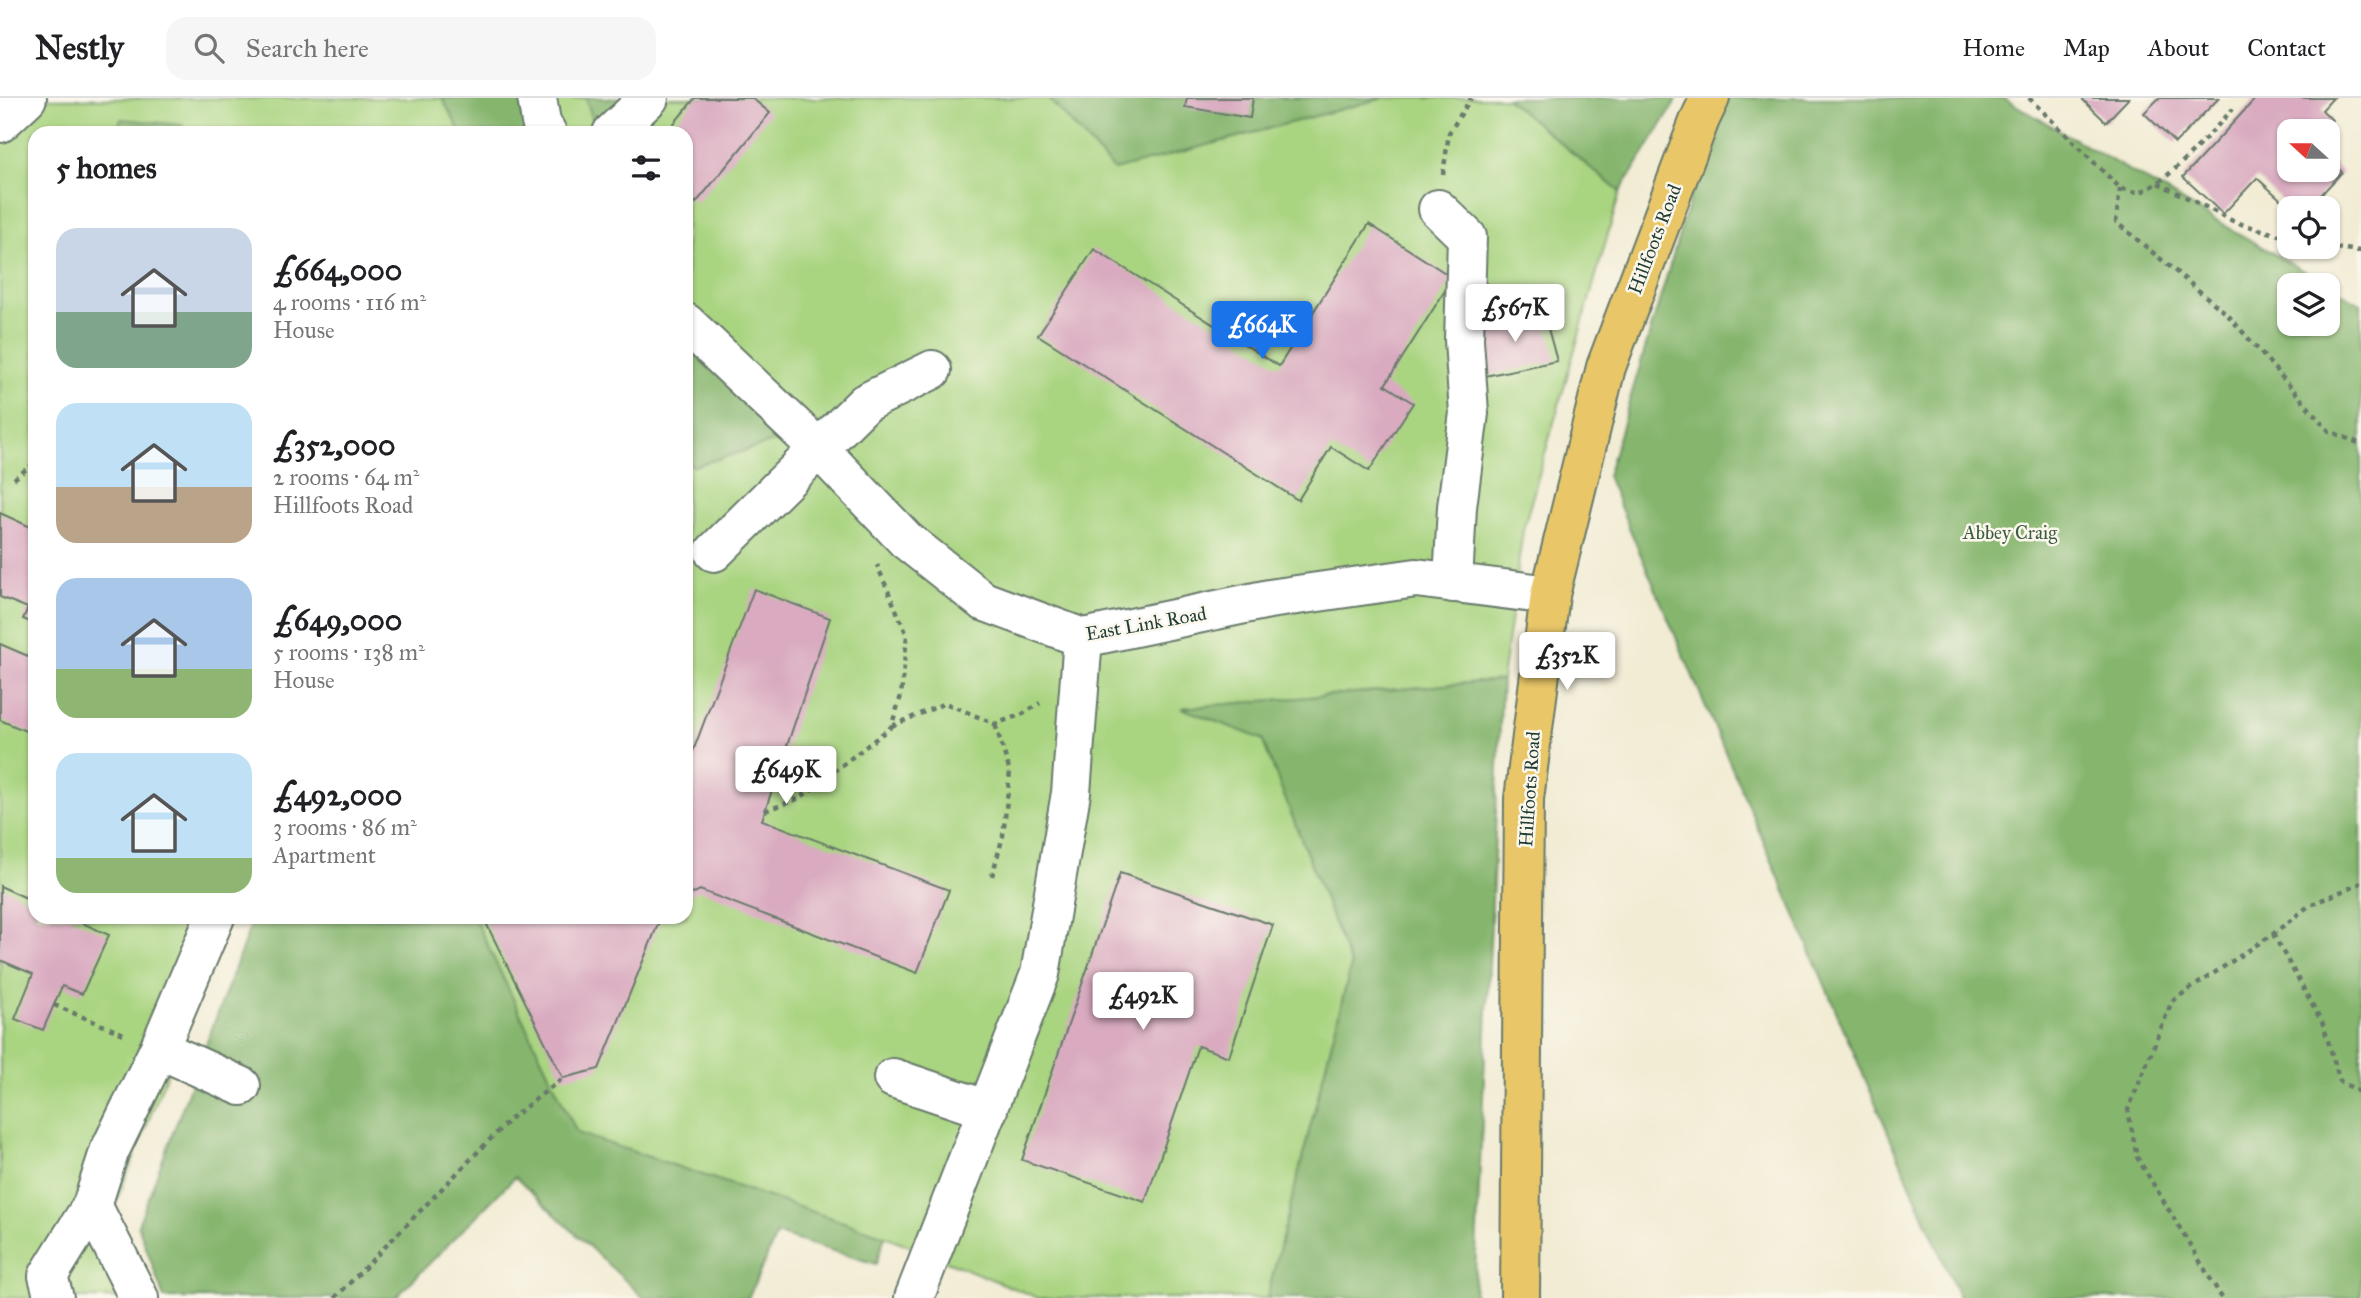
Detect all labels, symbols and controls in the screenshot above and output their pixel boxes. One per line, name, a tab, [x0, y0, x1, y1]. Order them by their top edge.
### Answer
search box	[166, 17, 656, 80]
text: Nestly	[35, 28, 124, 68]
icon: search	[190, 29, 228, 67]
text: Search here	[246, 32, 369, 64]
text: Home	[1962, 33, 2025, 63]
text: Map	[2063, 33, 2110, 63]
text: About	[2148, 33, 2209, 63]
text: Contact	[2247, 33, 2326, 63]
north arrow	[2277, 119, 2340, 182]
map controls	[2277, 119, 2340, 336]
icon: filters	[627, 149, 665, 187]
text: 5 homes	[56, 150, 157, 186]
street label: Hillfoots Road	[1623, 181, 1686, 297]
button: locate	[2277, 196, 2340, 259]
text: £664,000	[273, 252, 402, 288]
icon: home	[112, 256, 196, 340]
button: layers	[2277, 273, 2340, 336]
pin: £567K	[1466, 285, 1564, 344]
text: 4 rooms · 116 m²	[273, 288, 426, 316]
text: £567K	[1481, 293, 1549, 321]
pin: £664K	[1213, 302, 1311, 361]
text: £664K	[1228, 310, 1296, 338]
text: House	[273, 316, 335, 344]
text: £352,000	[273, 427, 395, 463]
icon: home	[112, 431, 196, 515]
text: 2 rooms · 64 m²	[273, 463, 419, 491]
text: Hillfoots Road	[273, 491, 413, 519]
park label: Abbey Craig	[1962, 521, 2057, 545]
street label: East Link Road	[1084, 601, 1209, 645]
text: £649,000	[273, 602, 402, 638]
icon: home	[112, 606, 196, 690]
pin: £352K	[1518, 632, 1616, 692]
text: 5 rooms · 138 m²	[273, 638, 425, 666]
text: £352K	[1535, 641, 1599, 669]
text: House	[273, 666, 335, 694]
street label: Hillfoots Road	[1514, 730, 1545, 848]
pin: £649K	[737, 746, 835, 806]
text: £649K	[751, 755, 821, 783]
text: £492,000	[273, 777, 402, 813]
icon: home	[112, 781, 196, 865]
text: 3 rooms · 86 m²	[273, 813, 417, 841]
text: Apartment	[273, 841, 376, 869]
pin: £492K	[1094, 972, 1192, 1032]
text: £492K	[1109, 981, 1177, 1009]

